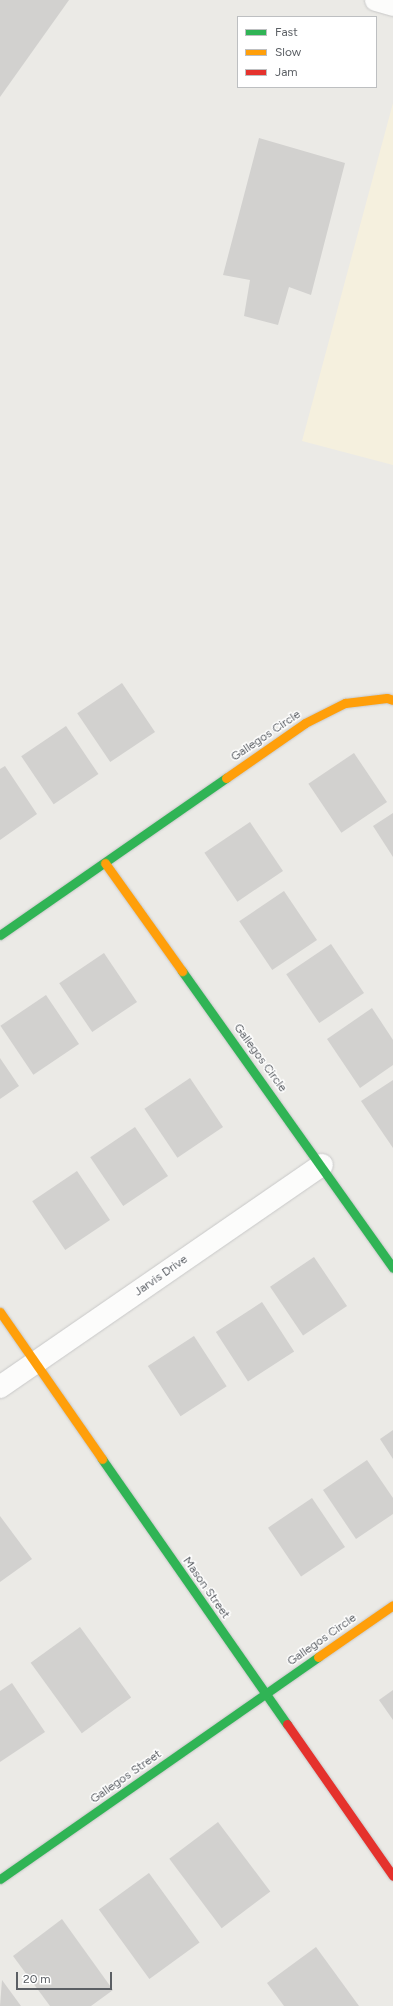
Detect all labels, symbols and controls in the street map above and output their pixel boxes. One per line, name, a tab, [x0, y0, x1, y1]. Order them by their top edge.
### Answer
legend	[237, 16, 377, 88]
text: Fast	[275, 25, 298, 39]
text: Slow	[275, 45, 301, 59]
text: Jam	[275, 65, 298, 79]
street label: Gallegos Circle	[228, 707, 304, 765]
street label: Gallegos Circle	[230, 1021, 290, 1095]
street label: Jarvis Drive	[132, 1252, 190, 1300]
street label: Mason Street	[179, 1554, 233, 1622]
street label: Gallegos Circle	[285, 1611, 359, 1669]
street label: Gallegos Street	[88, 1747, 164, 1807]
scale bar	[18, 1964, 114, 1990]
text: 20 m	[23, 1972, 51, 1986]

